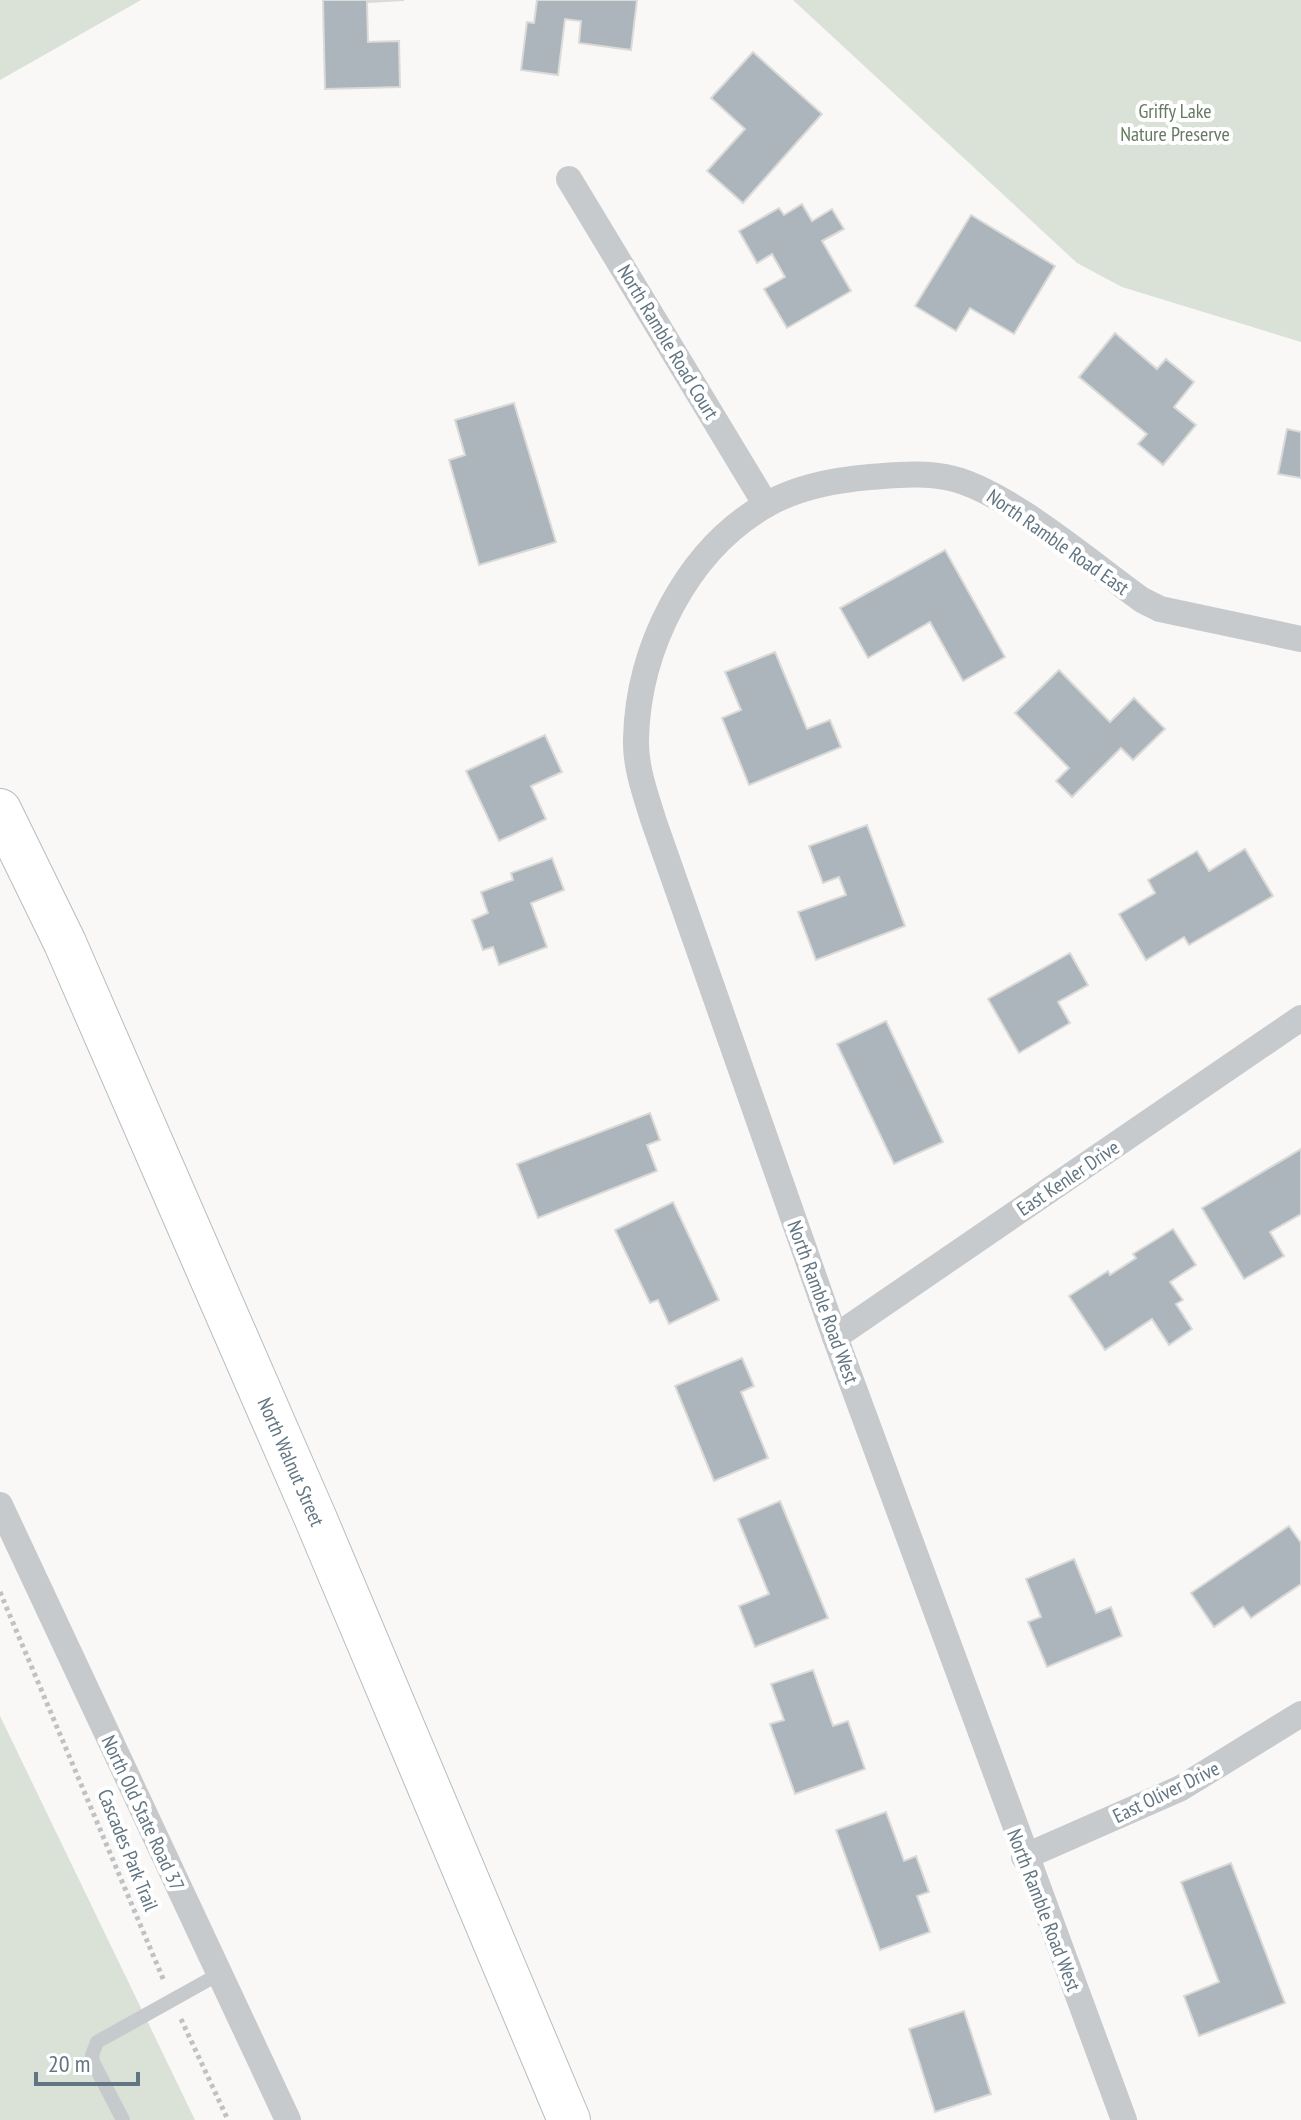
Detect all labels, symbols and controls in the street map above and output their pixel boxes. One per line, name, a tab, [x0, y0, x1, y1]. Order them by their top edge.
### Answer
park label: Griffy Lake Nature Preserve	[1120, 98, 1230, 147]
street label: North Ramble Road Court	[612, 260, 725, 425]
street label: North Ramble Road East	[982, 483, 1134, 601]
street label: East Kenler Drive	[1012, 1134, 1124, 1222]
street label: North Ramble Road West	[781, 1217, 865, 1388]
street label: North Walnut Street	[252, 1394, 331, 1531]
street label: North Old State Road 37	[96, 1731, 190, 1895]
street label: East Oliver Drive	[1109, 1755, 1223, 1829]
street label: Cascades Park Trail	[92, 1785, 164, 1915]
street label: North Ramble Road West	[1001, 1825, 1087, 1995]
scale bar	[36, 2036, 138, 2086]
text: 20 m	[48, 2048, 90, 2079]

